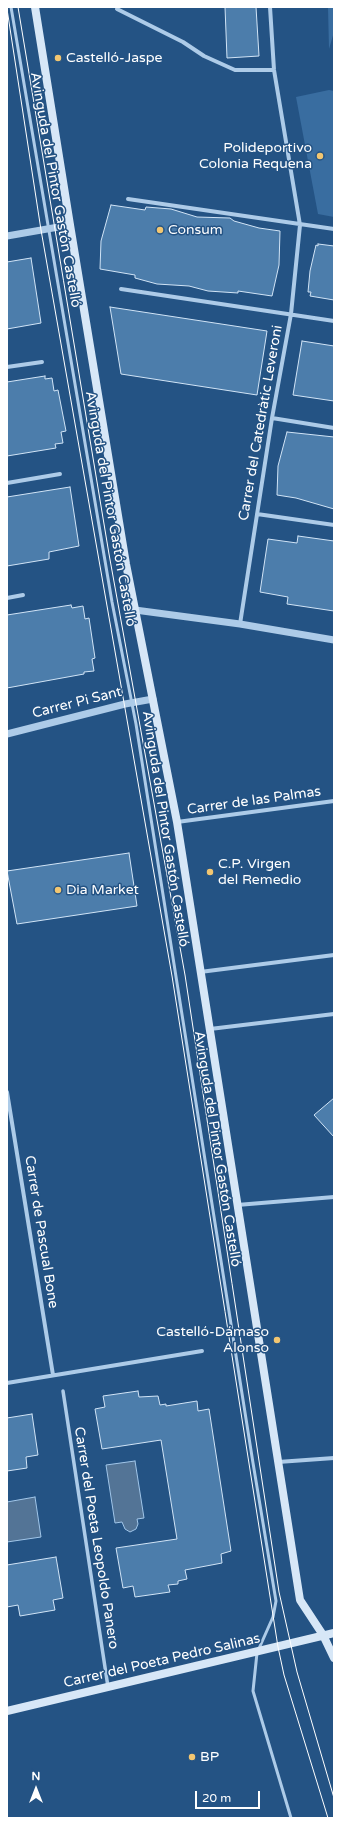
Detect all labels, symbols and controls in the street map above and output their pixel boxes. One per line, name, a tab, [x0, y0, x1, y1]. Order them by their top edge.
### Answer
place label: Castelló-Jaspe	[66, 50, 163, 66]
marker: Castelló-Jaspe	[53, 53, 63, 63]
street label: Avinguda del Pintor Gastón Castelló	[26, 71, 84, 309]
place label: Polideportivo Colonia Requena	[199, 140, 312, 172]
marker: Polideportivo Colonia Requena	[315, 151, 325, 161]
place label: Consum	[168, 222, 223, 238]
marker: Consum	[155, 225, 165, 235]
street label: Carrer del Catedràtic Leveroni	[236, 324, 286, 522]
street label: Avinguda del Pintor Gastón Castelló	[81, 390, 139, 628]
street label: Carrer Pi Sant	[31, 684, 123, 722]
street label: Avinguda del Pintor Gastón Castelló	[138, 710, 192, 948]
street label: Carrer de las Palmas	[186, 783, 322, 819]
place label: C.P. Virgen del Remedio	[218, 856, 301, 888]
marker: C.P. Virgen del Remedio	[205, 867, 215, 877]
place label: Dia Market	[66, 882, 139, 898]
marker: Dia Market	[53, 885, 63, 895]
street label: Avinguda del Pintor Gastón Castelló	[190, 1030, 244, 1268]
street label: Carrer de Pascual Bone	[21, 1154, 61, 1310]
place label: Castelló-Dámaso Alonso	[156, 1324, 269, 1356]
marker: Castelló-Dámaso Alonso	[272, 1335, 282, 1345]
street label: Carrer del Poeta Leopoldo Panero	[70, 1426, 122, 1650]
street label: Carrer del Poeta Pedro Salinas	[62, 1630, 262, 1692]
place label: BP	[200, 1749, 219, 1765]
marker: BP	[187, 1752, 197, 1762]
north arrow	[16, 1769, 56, 1809]
text: N	[32, 1770, 40, 1783]
scale bar	[197, 1783, 262, 1809]
text: 20 m	[202, 1791, 231, 1805]

